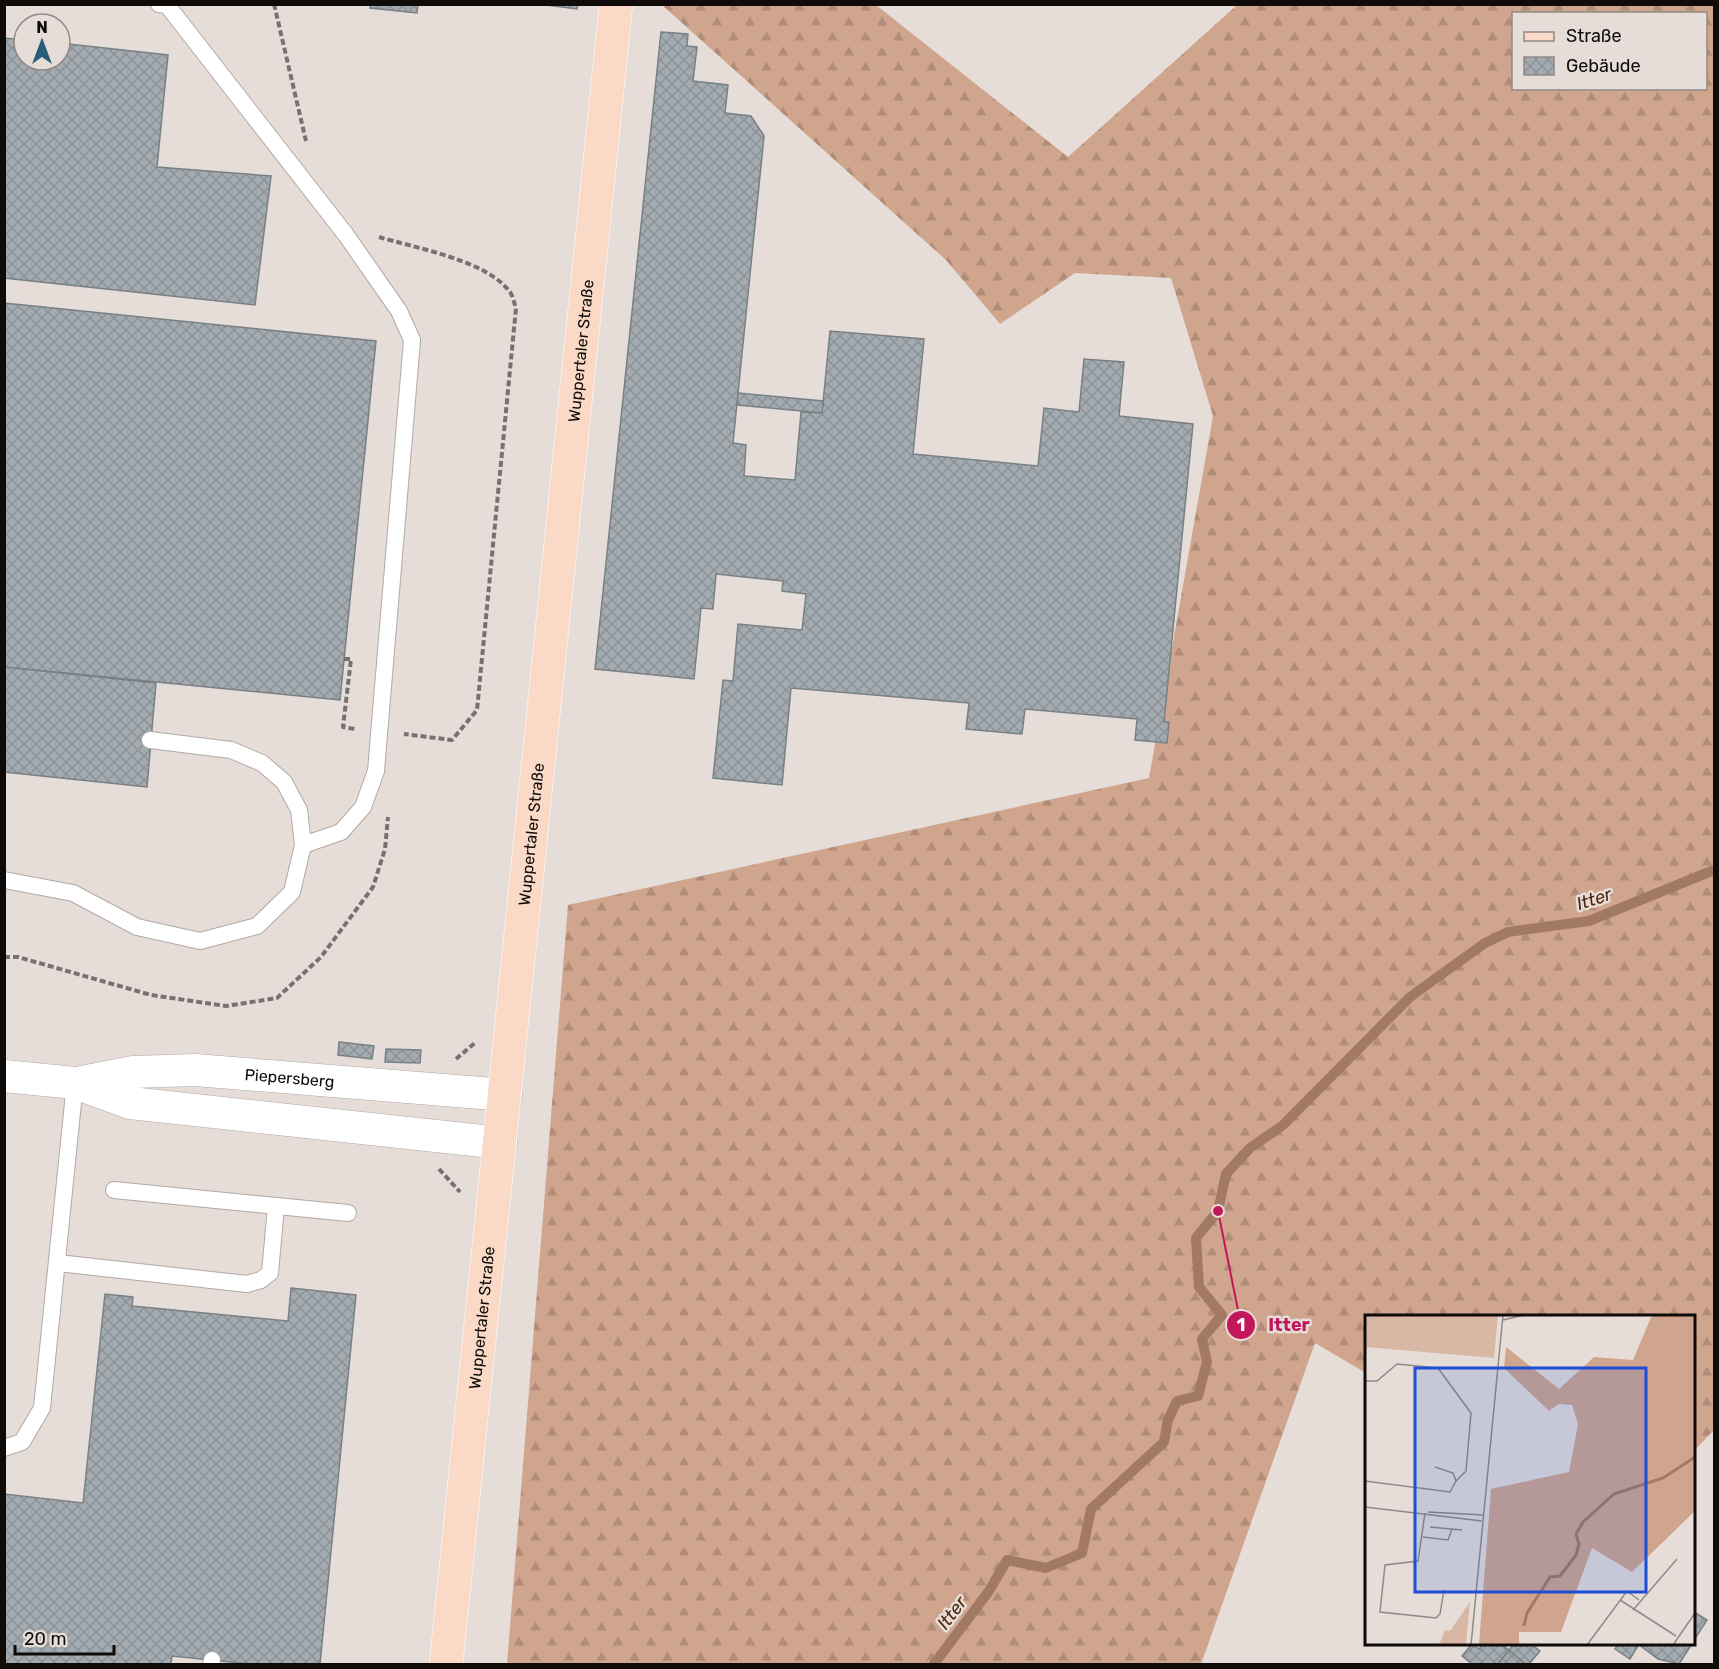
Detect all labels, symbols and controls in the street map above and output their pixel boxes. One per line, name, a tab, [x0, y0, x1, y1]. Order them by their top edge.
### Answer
north arrow	[12, 12, 72, 72]
legend	[1512, 12, 1707, 90]
text: N	[36, 18, 48, 37]
text: Straße	[1566, 25, 1622, 47]
text: Gebäude	[1566, 55, 1641, 77]
street label: Wuppertaler Straße	[564, 278, 597, 423]
street label: Wuppertaler Straße	[514, 762, 548, 907]
water label: Itter	[1574, 883, 1615, 915]
street label: Piepersberg	[244, 1065, 335, 1091]
street label: Wuppertaler Straße	[465, 1245, 498, 1390]
callout: Itter	[1226, 1307, 1322, 1343]
text: 1	[1237, 1314, 1245, 1336]
text: Itter	[1268, 1314, 1310, 1336]
inset map	[1365, 1315, 1695, 1645]
water label: Itter	[932, 1591, 972, 1634]
scale bar	[15, 1618, 114, 1656]
text: 20 m	[24, 1628, 66, 1650]

